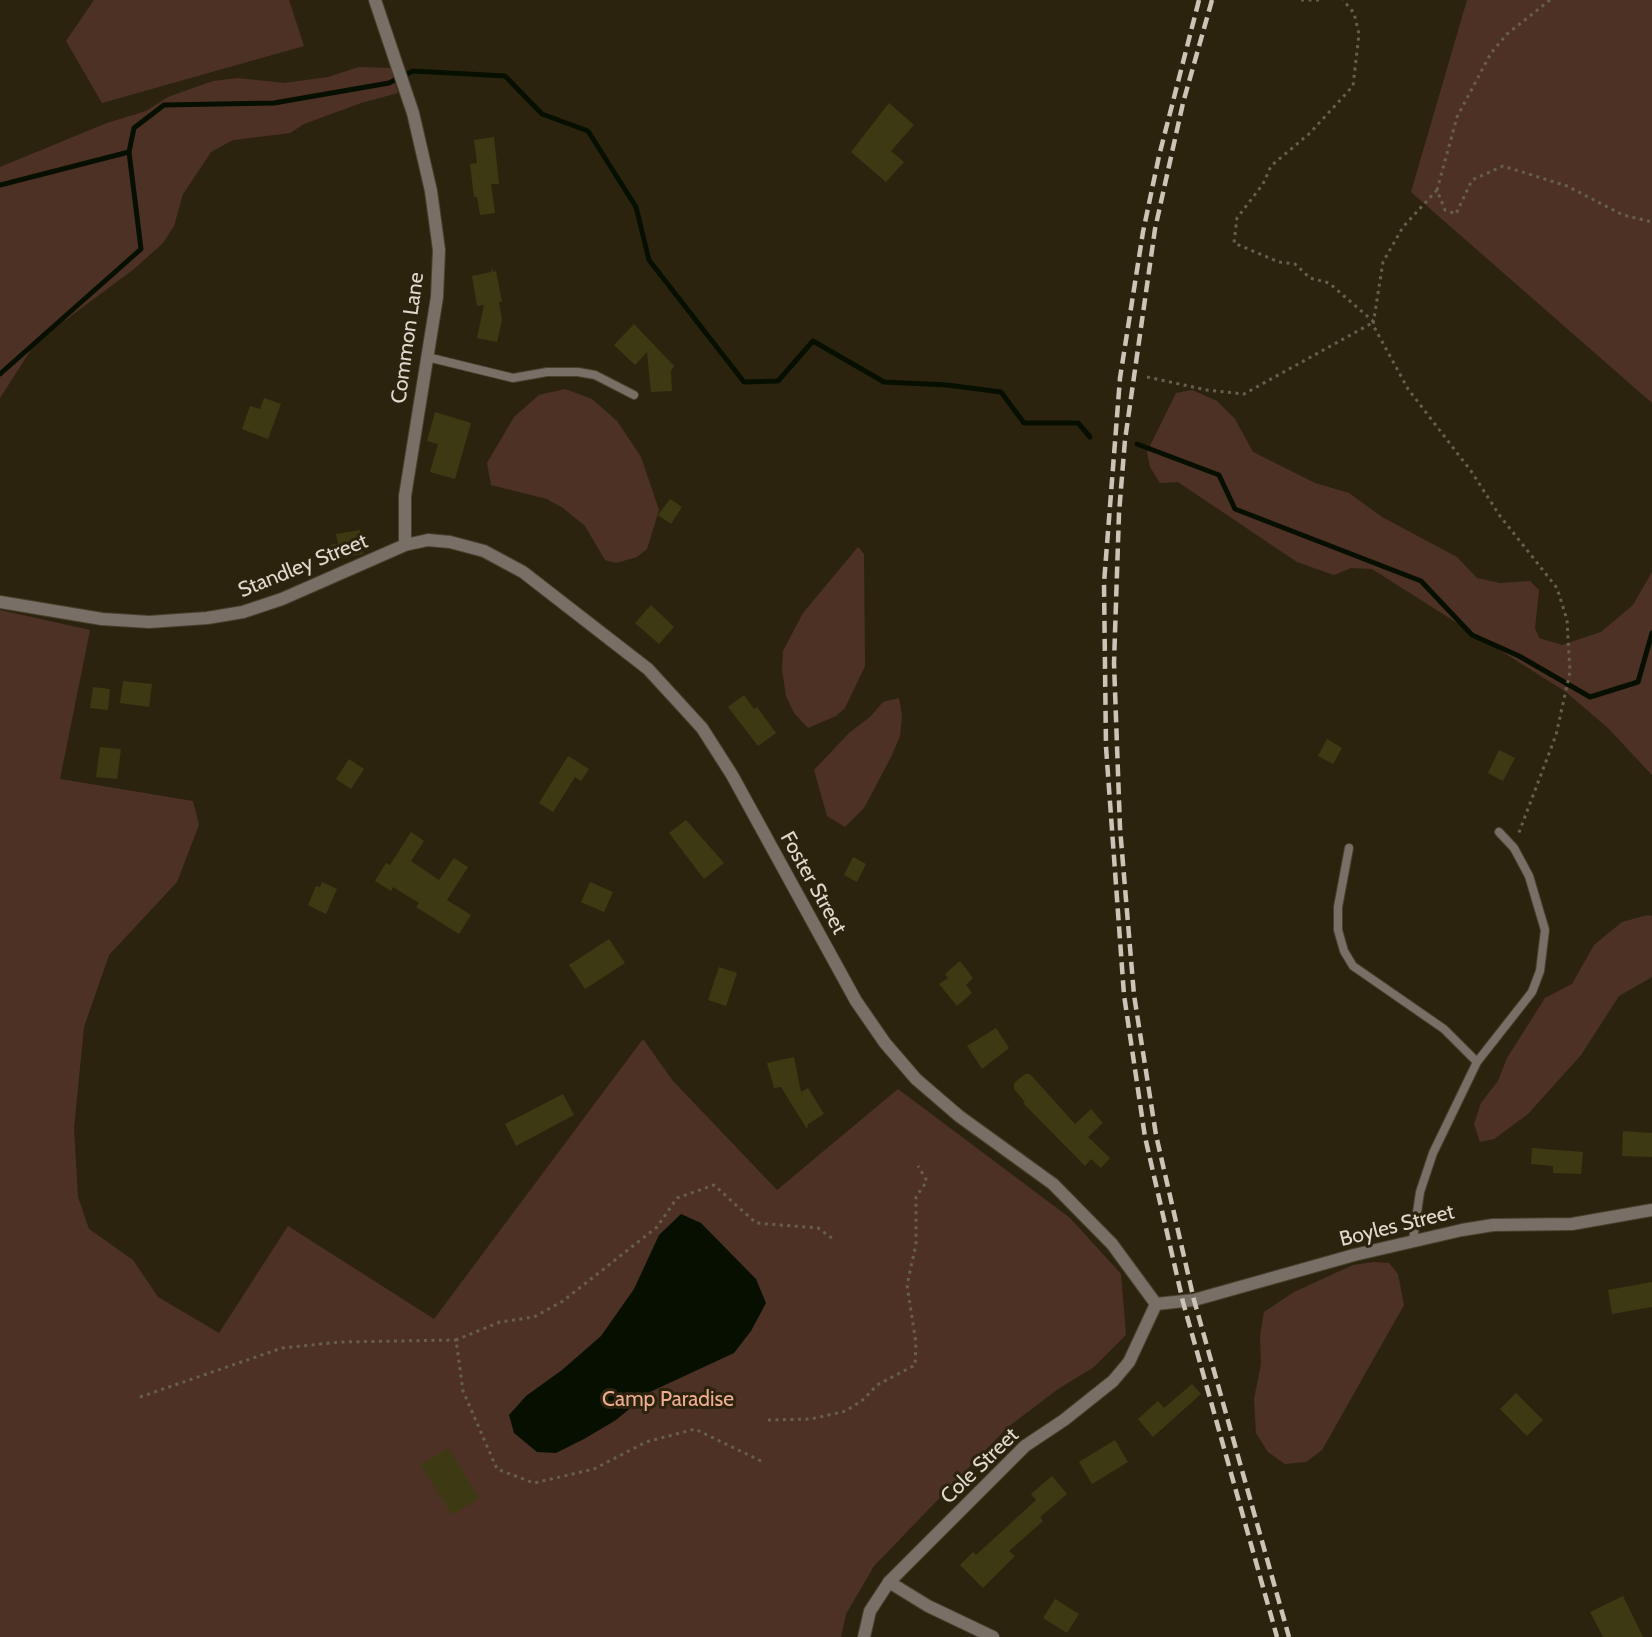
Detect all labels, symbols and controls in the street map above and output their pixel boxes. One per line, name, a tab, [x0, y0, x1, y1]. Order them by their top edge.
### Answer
street label: Common Lane	[386, 271, 430, 405]
street label: Standley Street	[235, 529, 371, 603]
street label: Foster Street	[774, 827, 852, 939]
street label: Boyles Street	[1337, 1200, 1457, 1252]
park label: Camp Paradise	[602, 1387, 734, 1413]
street label: Cole Street	[936, 1423, 1024, 1509]

